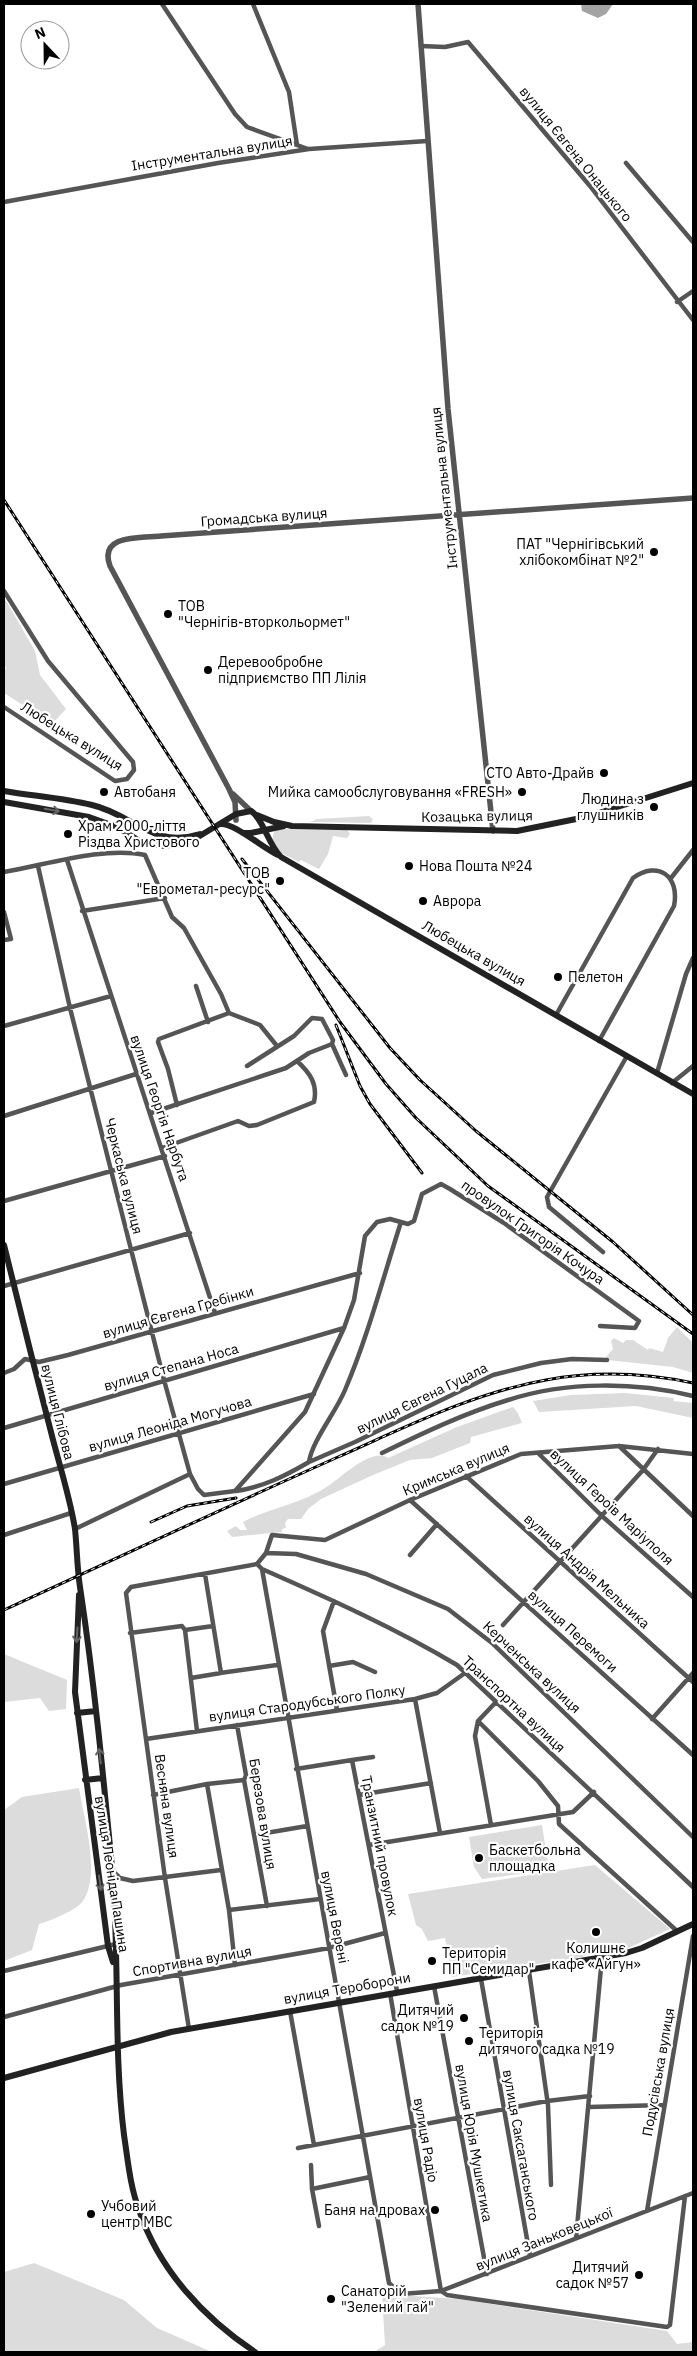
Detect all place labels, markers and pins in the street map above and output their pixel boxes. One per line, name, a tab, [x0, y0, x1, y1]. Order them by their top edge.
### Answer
place label: ПАТ "Чернігівський хлібокомбінат №2"	[516, 535, 644, 569]
marker: ПАТ "Чернігівський хлібокомбінат №2"	[648, 546, 660, 558]
place label: ТОВ "Чернігів-вторкольормет"	[178, 597, 350, 631]
marker: ТОВ "Чернігів-вторкольормет"	[162, 608, 174, 620]
place label: Деревообробне підприємство ПП Лілія	[218, 653, 367, 687]
marker: Деревообробне підприємство ПП Лілія	[202, 664, 214, 676]
place label: СТО Авто-Драйв	[486, 764, 594, 782]
marker: СТО Авто-Драйв	[598, 767, 610, 779]
place label: Автобаня	[114, 783, 176, 801]
place label: Мийка самообслуговування «FRESH»	[268, 783, 512, 801]
marker: Автобаня	[98, 786, 110, 798]
marker: Мийка самообслуговування «FRESH»	[516, 786, 528, 798]
place label: Людина з глушників	[577, 790, 644, 824]
marker: Людина з глушників	[648, 801, 660, 813]
place label: Храм 2000-ліття Різдва Христового	[78, 817, 200, 851]
marker: Храм 2000-ліття Різдва Христового	[62, 828, 74, 840]
place label: Нова Пошта №24	[419, 857, 532, 875]
marker: Нова Пошта №24	[403, 860, 415, 872]
place label: ТОВ "Еврометал-ресурс"	[137, 864, 270, 898]
marker: ТОВ "Еврометал-ресурс"	[274, 875, 286, 887]
place label: Аврора	[433, 892, 482, 910]
marker: Аврора	[417, 895, 429, 907]
place label: Пелетон	[568, 968, 623, 986]
marker: Пелетон	[552, 971, 564, 983]
place label: Баскетбольна площадка	[489, 1841, 581, 1875]
marker: Баскетбольна площадка	[473, 1852, 485, 1864]
marker: Колишнє кафе «Айгун»	[590, 1926, 602, 1938]
place label: Колишнє кафе «Айгун»	[551, 1939, 641, 1973]
place label: Територія ПП "Семидар"	[442, 1944, 534, 1978]
marker: Територія ПП "Семидар"	[426, 1955, 438, 1967]
place label: Дитячий садок №19	[381, 2001, 454, 2035]
marker: Дитячий садок №19	[458, 2012, 470, 2024]
place label: Територія дитячого садка №19	[479, 2024, 615, 2058]
marker: Територія дитячого садка №19	[463, 2035, 475, 2047]
place label: Учбовий центр МВС	[101, 2197, 173, 2231]
place label: Баня на дровах	[324, 2201, 425, 2219]
marker: Баня на дровах	[429, 2204, 441, 2216]
marker: Учбовий центр МВС	[85, 2208, 97, 2220]
place label: Дитячий садок №57	[556, 2258, 629, 2292]
marker: Дитячий садок №57	[633, 2269, 645, 2281]
place label: Санаторій "Зелений гай"	[341, 2282, 434, 2316]
marker: Санаторій "Зелений гай"	[325, 2293, 337, 2305]

